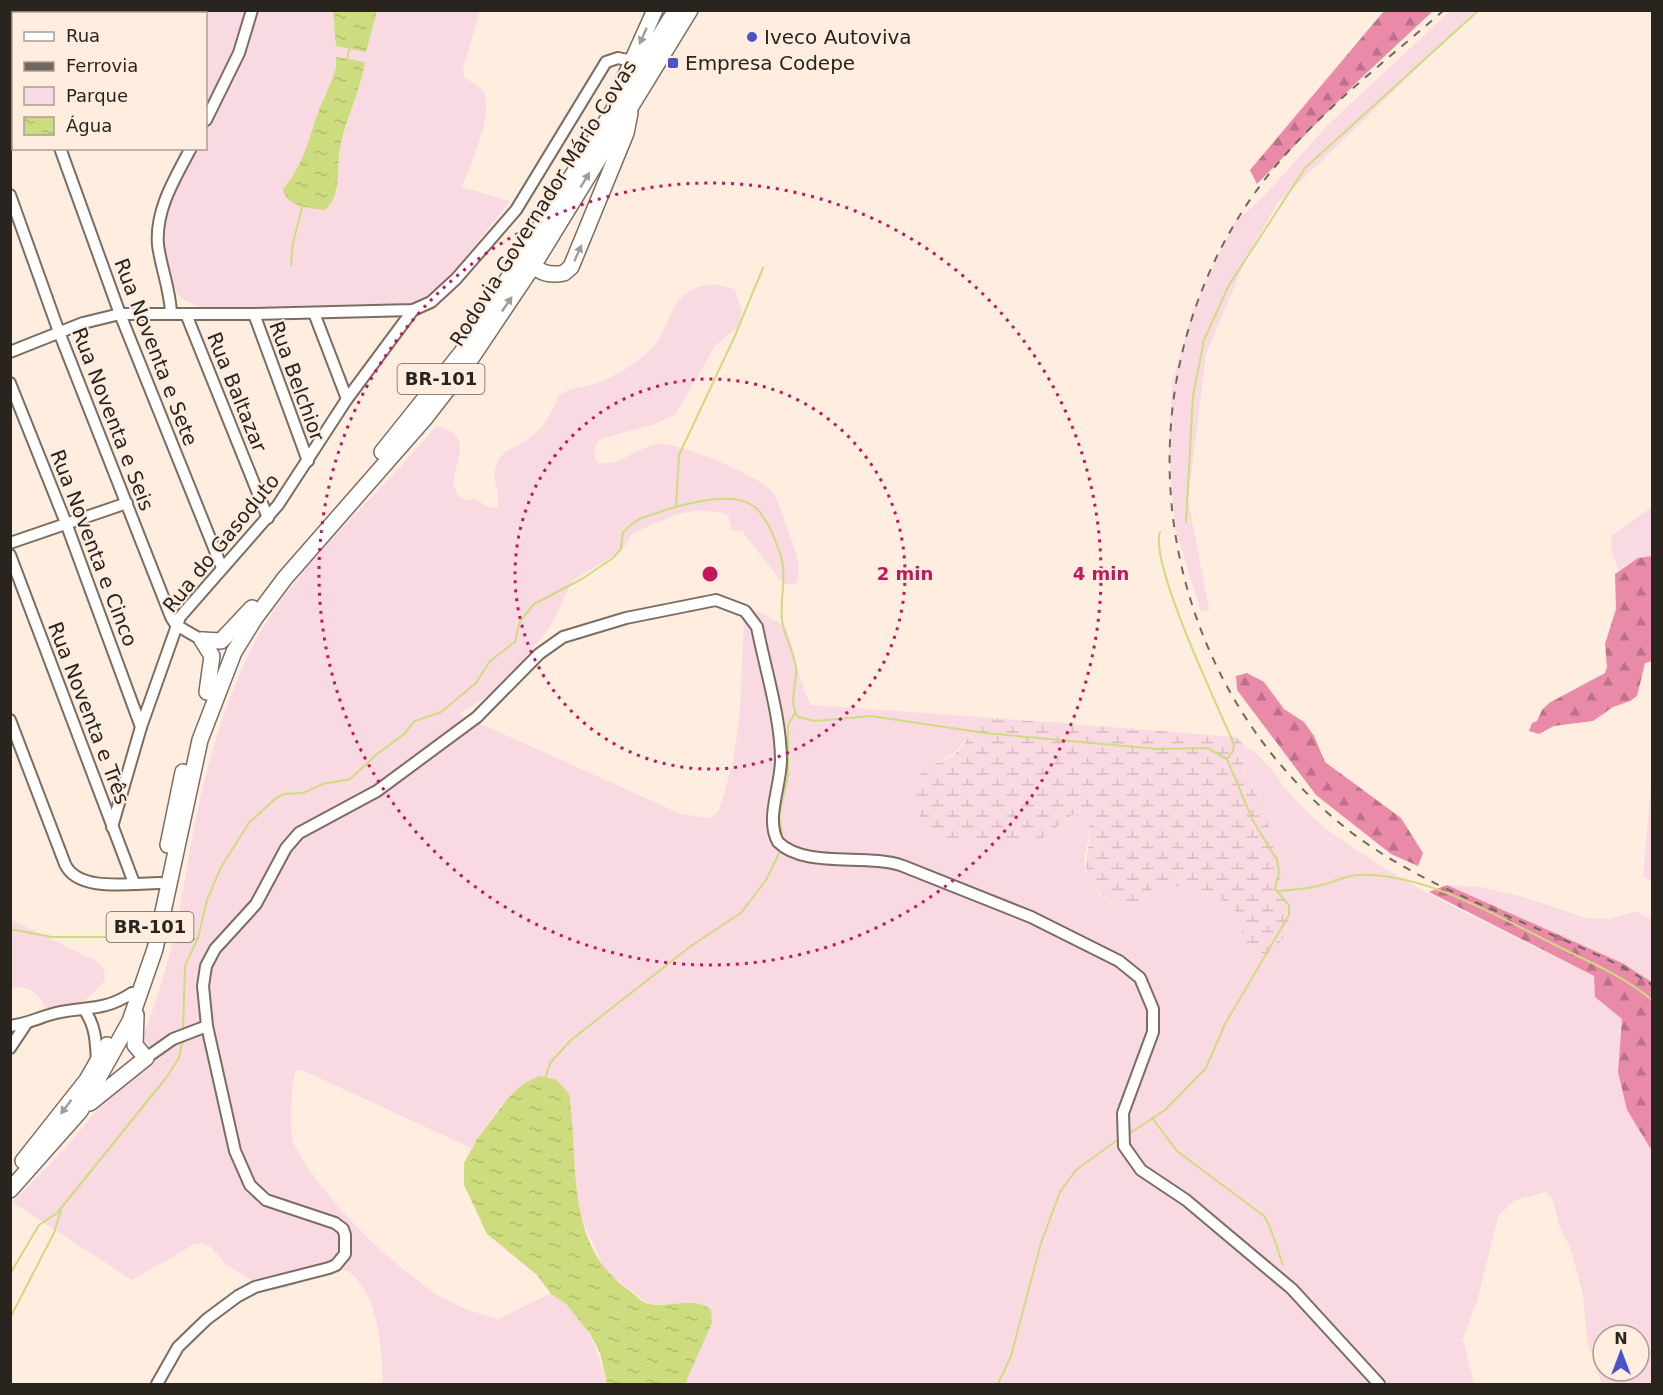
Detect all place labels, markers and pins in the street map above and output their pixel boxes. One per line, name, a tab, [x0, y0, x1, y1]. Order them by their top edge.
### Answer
place label: Iveco Autoviva	[764, 25, 912, 49]
marker: Iveco Autoviva	[745, 30, 759, 44]
place label: Empresa Codepe	[685, 51, 855, 75]
marker: Empresa Codepe	[666, 56, 680, 70]
centre of rings	[700, 564, 720, 584]

